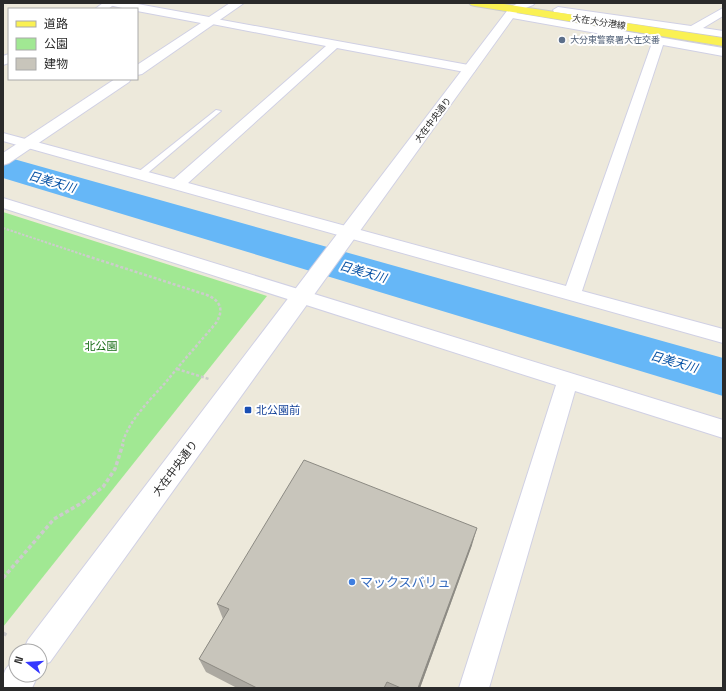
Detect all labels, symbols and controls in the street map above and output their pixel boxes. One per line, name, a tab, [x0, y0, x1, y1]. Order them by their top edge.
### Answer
legend	[8, 8, 138, 80]
street label: 大在大分港線	[571, 12, 628, 32]
text: 道路	[44, 16, 68, 32]
place label: 大分東警察署大在交番	[570, 34, 660, 46]
marker: 大分東警察署大在交番	[557, 35, 567, 45]
text: 公園	[44, 36, 68, 52]
text: 建物	[44, 56, 68, 72]
street label: 大在中央通り	[412, 95, 454, 145]
water label: 日美天川	[27, 168, 79, 197]
water label: 日美天川	[338, 258, 390, 287]
park label: 北公園	[85, 339, 118, 353]
water label: 日美天川	[649, 348, 701, 377]
place label: 北公園前	[256, 403, 300, 417]
marker: 北公園前	[243, 405, 253, 415]
street label: 大在中央通り	[150, 437, 200, 499]
place label: マックスバリュ	[360, 574, 451, 591]
marker: マックスバリュ	[347, 577, 357, 587]
north arrow	[8, 643, 48, 683]
text: N	[11, 655, 26, 666]

